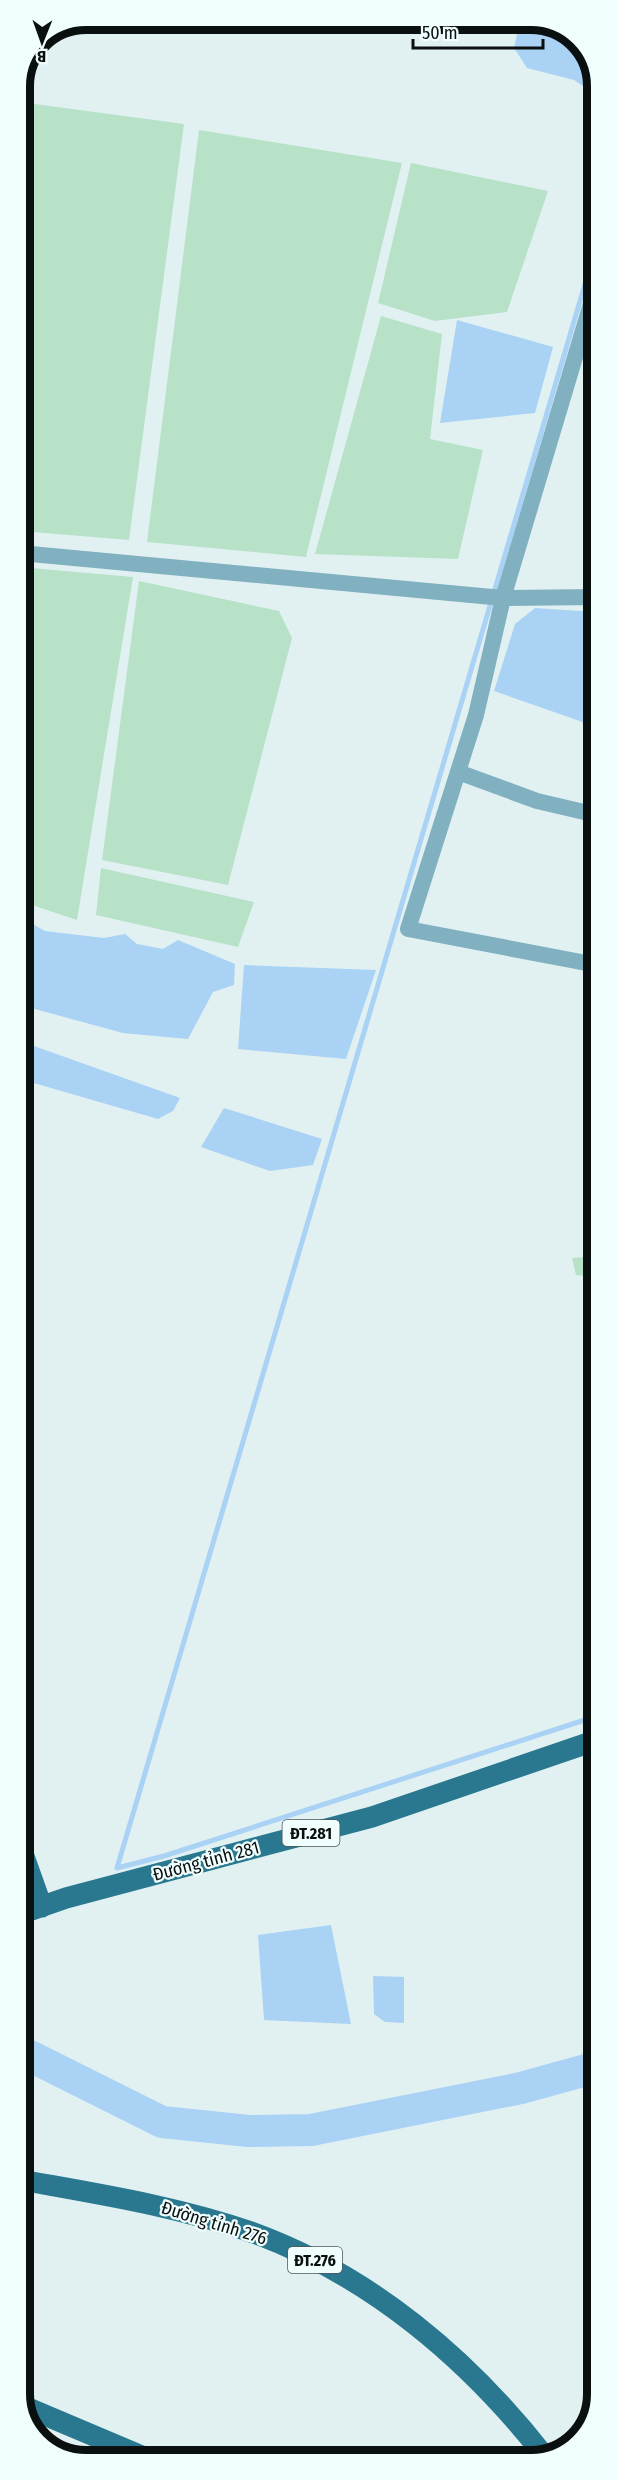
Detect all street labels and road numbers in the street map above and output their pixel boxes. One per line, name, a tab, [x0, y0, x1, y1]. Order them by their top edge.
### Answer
road number: ĐT.281	[282, 1820, 340, 1846]
street label: Đường tỉnh 281	[150, 1836, 262, 1886]
street label: Đường tỉnh 276	[158, 2196, 270, 2250]
road number: ĐT.276	[288, 2247, 342, 2273]

